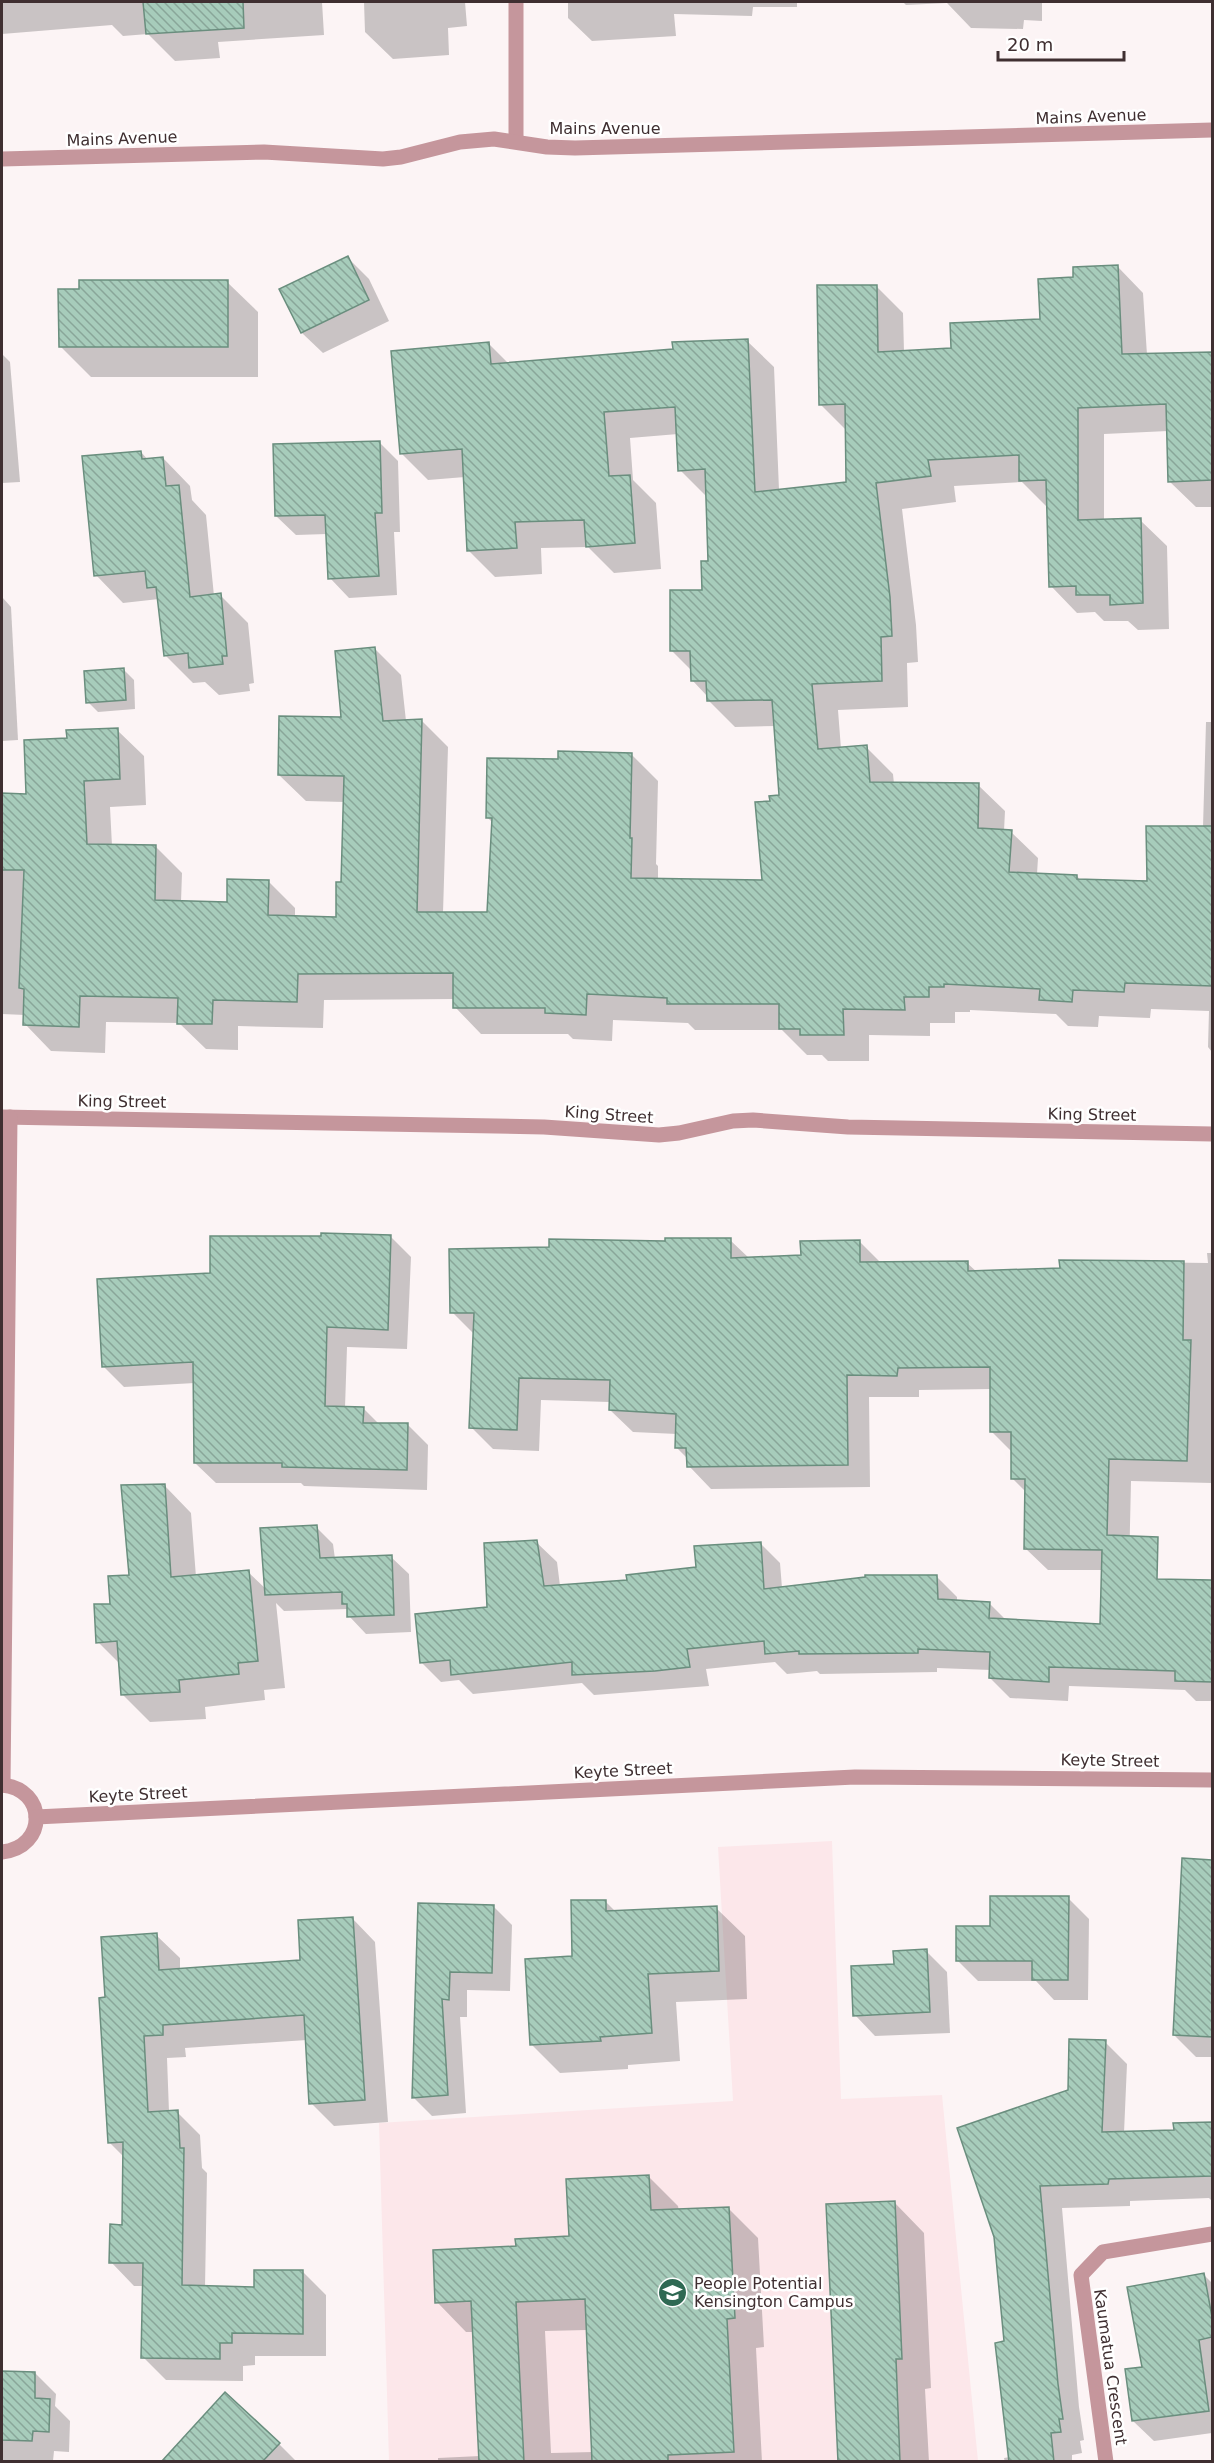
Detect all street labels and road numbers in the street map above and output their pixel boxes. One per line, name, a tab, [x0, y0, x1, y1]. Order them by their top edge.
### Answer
street label: Mains Avenue	[1035, 105, 1147, 128]
street label: Mains Avenue	[549, 119, 661, 138]
street label: Mains Avenue	[66, 127, 178, 150]
street label: King Street	[77, 1091, 167, 1112]
street label: King Street	[564, 1102, 654, 1127]
street label: King Street	[1047, 1104, 1137, 1125]
street label: Keyte Street	[1060, 1750, 1160, 1771]
street label: Keyte Street	[573, 1758, 673, 1783]
street label: Keyte Street	[88, 1782, 188, 1807]
street label: Kaumatua Crescent	[1090, 2288, 1131, 2446]

